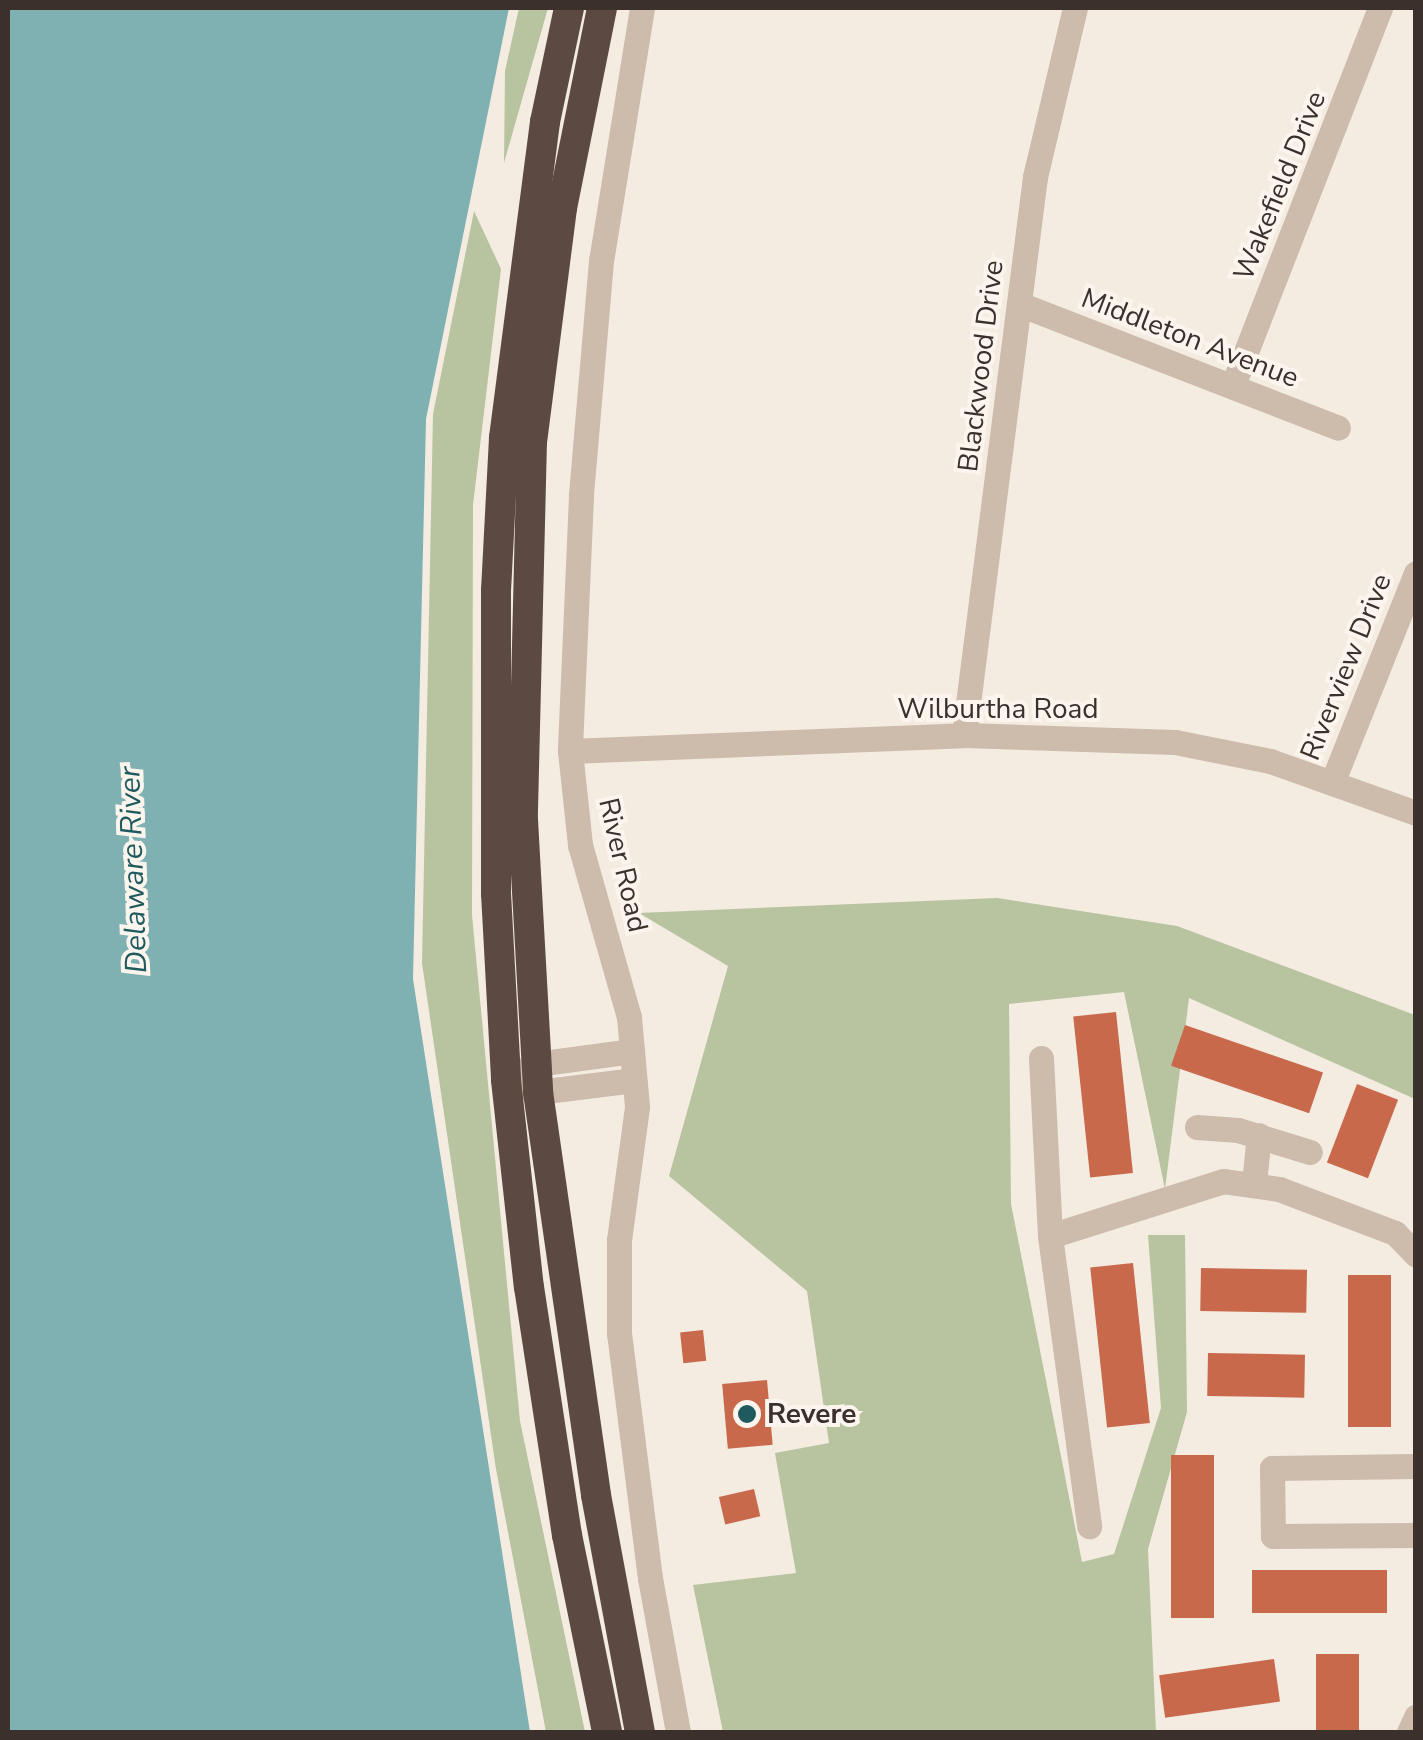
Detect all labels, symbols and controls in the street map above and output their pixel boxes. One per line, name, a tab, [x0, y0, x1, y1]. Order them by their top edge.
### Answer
street label: Wakefield Drive	[1227, 86, 1333, 286]
street label: Blackwood Drive	[951, 258, 1011, 474]
street label: Middleton Avenue	[1077, 281, 1303, 395]
street label: Riverview Drive	[1293, 569, 1399, 765]
street label: Wilburtha Road	[897, 692, 1099, 726]
water label: Delaware River	[112, 766, 156, 974]
street label: River Road	[591, 795, 655, 935]
place label: Revere	[767, 1397, 856, 1431]
marker: Revere	[736, 1403, 758, 1425]

